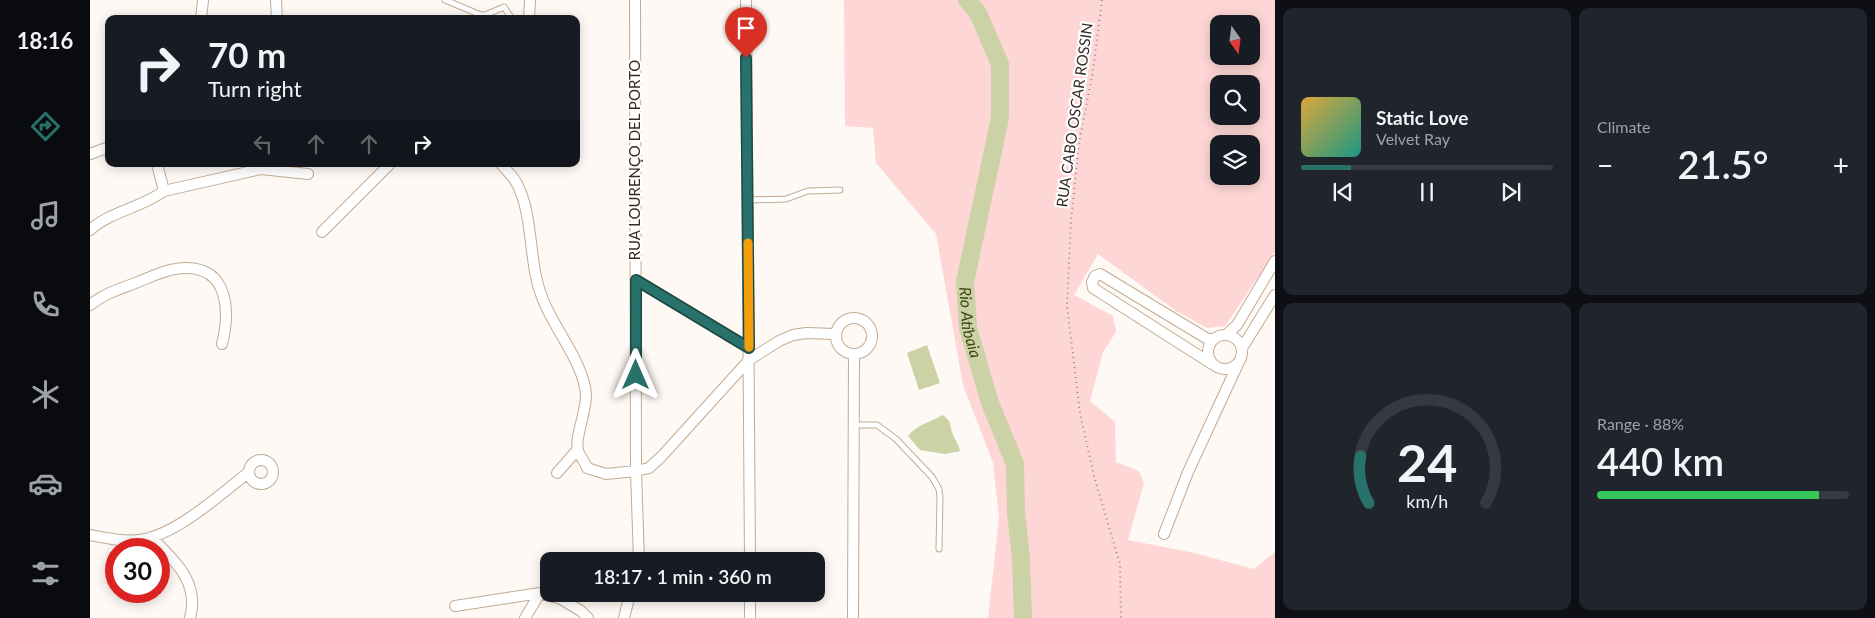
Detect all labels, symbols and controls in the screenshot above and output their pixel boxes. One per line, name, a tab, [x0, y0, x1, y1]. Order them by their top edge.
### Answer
pin	[725, 7, 767, 58]
icon: arrive	[732, 14, 760, 42]
north arrow	[1210, 15, 1260, 65]
map controls	[1210, 15, 1260, 185]
street label: RUA CABO OSCAR ROSSIN	[1052, 21, 1096, 208]
text: 18:16	[17, 27, 73, 54]
text: 70 m	[208, 33, 286, 75]
icon: right	[125, 35, 190, 100]
street label: RUA LOURENÇO DEL PORTO	[625, 60, 643, 260]
text: Turn right	[208, 75, 302, 102]
button: search	[1210, 75, 1260, 125]
text: Static Love	[1376, 106, 1468, 129]
icon: directions	[28, 109, 63, 144]
text: Climate	[1597, 117, 1650, 136]
text: Velvet Ray	[1376, 129, 1450, 148]
icon: left	[249, 130, 277, 158]
icon: ahead	[302, 130, 330, 158]
icon: ahead	[355, 130, 383, 158]
icon: right	[408, 130, 436, 158]
button: layers	[1210, 135, 1260, 185]
text: 21.5°	[1678, 141, 1768, 187]
text: −	[1597, 148, 1613, 182]
text: +	[1833, 148, 1849, 182]
icon: previous	[1329, 178, 1357, 206]
icon: pause	[1413, 178, 1441, 206]
icon: next	[1497, 178, 1525, 206]
icon: music	[28, 198, 63, 233]
water label: Rio Atibaia	[956, 286, 986, 360]
icon: phone	[28, 287, 63, 322]
position arrow	[609, 348, 661, 400]
icon: climate	[28, 377, 63, 412]
text: Range · 88%	[1597, 414, 1684, 433]
text: 24	[1397, 431, 1457, 493]
text: 440 km	[1597, 438, 1724, 484]
icon: car	[28, 466, 63, 501]
text: km/h	[1406, 490, 1448, 512]
speed limit sign: 30	[105, 538, 170, 603]
icon: filters	[28, 556, 63, 591]
text: 18:17 · 1 min · 360 m	[593, 565, 772, 588]

